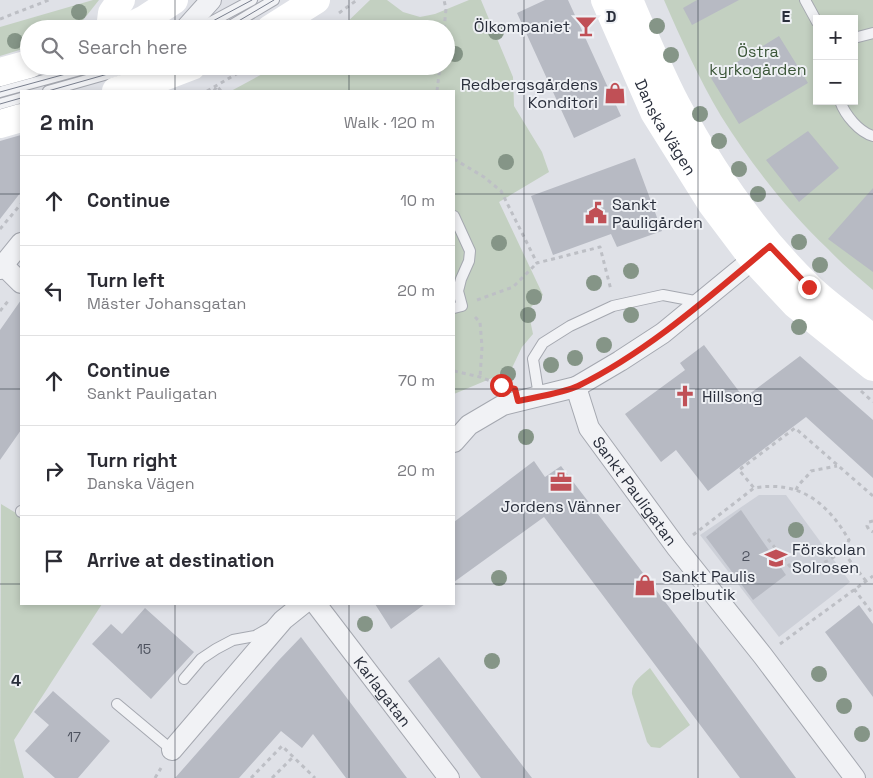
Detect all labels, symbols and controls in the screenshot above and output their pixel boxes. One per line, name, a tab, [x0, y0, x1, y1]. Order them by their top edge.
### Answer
text: D	[606, 6, 616, 27]
text: E	[782, 6, 791, 27]
bar icon: Ölkompaniet	[573, 13, 599, 39]
map controls	[813, 15, 858, 105]
button: +	[813, 15, 858, 60]
place label: Ölkompaniet	[474, 16, 570, 37]
search box	[20, 20, 455, 75]
icon: search	[38, 34, 66, 62]
text: Search here	[78, 35, 188, 60]
park label: Östra kyrkogården	[709, 41, 807, 80]
button: −	[813, 60, 858, 105]
place label: Redbergsgårdens Konditori	[461, 74, 598, 113]
street label: Danska Vägen	[630, 76, 701, 179]
shop icon: Redbergsgårdens Konditori	[602, 80, 628, 106]
text: 2 min	[40, 109, 94, 136]
text: Walk · 120 m	[344, 112, 435, 133]
icon: ahead	[40, 187, 68, 215]
text: Continue	[87, 188, 170, 213]
text: 10 m	[400, 190, 435, 211]
place label: Sankt Pauligården	[612, 194, 703, 233]
public building icon: Sankt Pauligården	[583, 200, 609, 226]
text: Turn left	[87, 268, 165, 293]
route end	[798, 276, 821, 299]
icon: left	[40, 277, 68, 305]
text: 20 m	[397, 280, 435, 301]
text: Mäster Johansgatan	[87, 293, 246, 314]
text: Continue	[87, 358, 170, 383]
icon: ahead	[40, 367, 68, 395]
text: 70 m	[398, 370, 435, 391]
route start	[490, 374, 513, 397]
text: Sankt Pauligatan	[87, 383, 217, 404]
church icon: Hillsong	[672, 383, 698, 409]
place label: Hillsong	[702, 386, 763, 407]
street label: Sankt Pauligatan	[588, 432, 682, 550]
text: Turn right	[87, 448, 177, 473]
icon: right	[40, 457, 68, 485]
text: 20 m	[397, 460, 435, 481]
office icon: Jordens Vänner	[548, 469, 574, 495]
text: Danska Vägen	[87, 473, 194, 494]
place label: Jordens Vänner	[501, 496, 621, 517]
place label: Förskolan Solrosen	[792, 539, 866, 578]
school or university icon: Förskolan Solrosen	[763, 545, 789, 571]
icon: arrive	[40, 547, 68, 575]
house number: 2	[742, 547, 750, 565]
text: Arrive at destination	[87, 548, 275, 573]
place label: Sankt Paulis Spelbutik	[662, 566, 755, 605]
shop icon: Sankt Paulis Spelbutik	[632, 572, 658, 598]
house number: 15	[137, 640, 151, 658]
street label: Karlagatan	[349, 652, 416, 731]
text: 4	[11, 670, 21, 691]
house number: 17	[67, 728, 81, 746]

